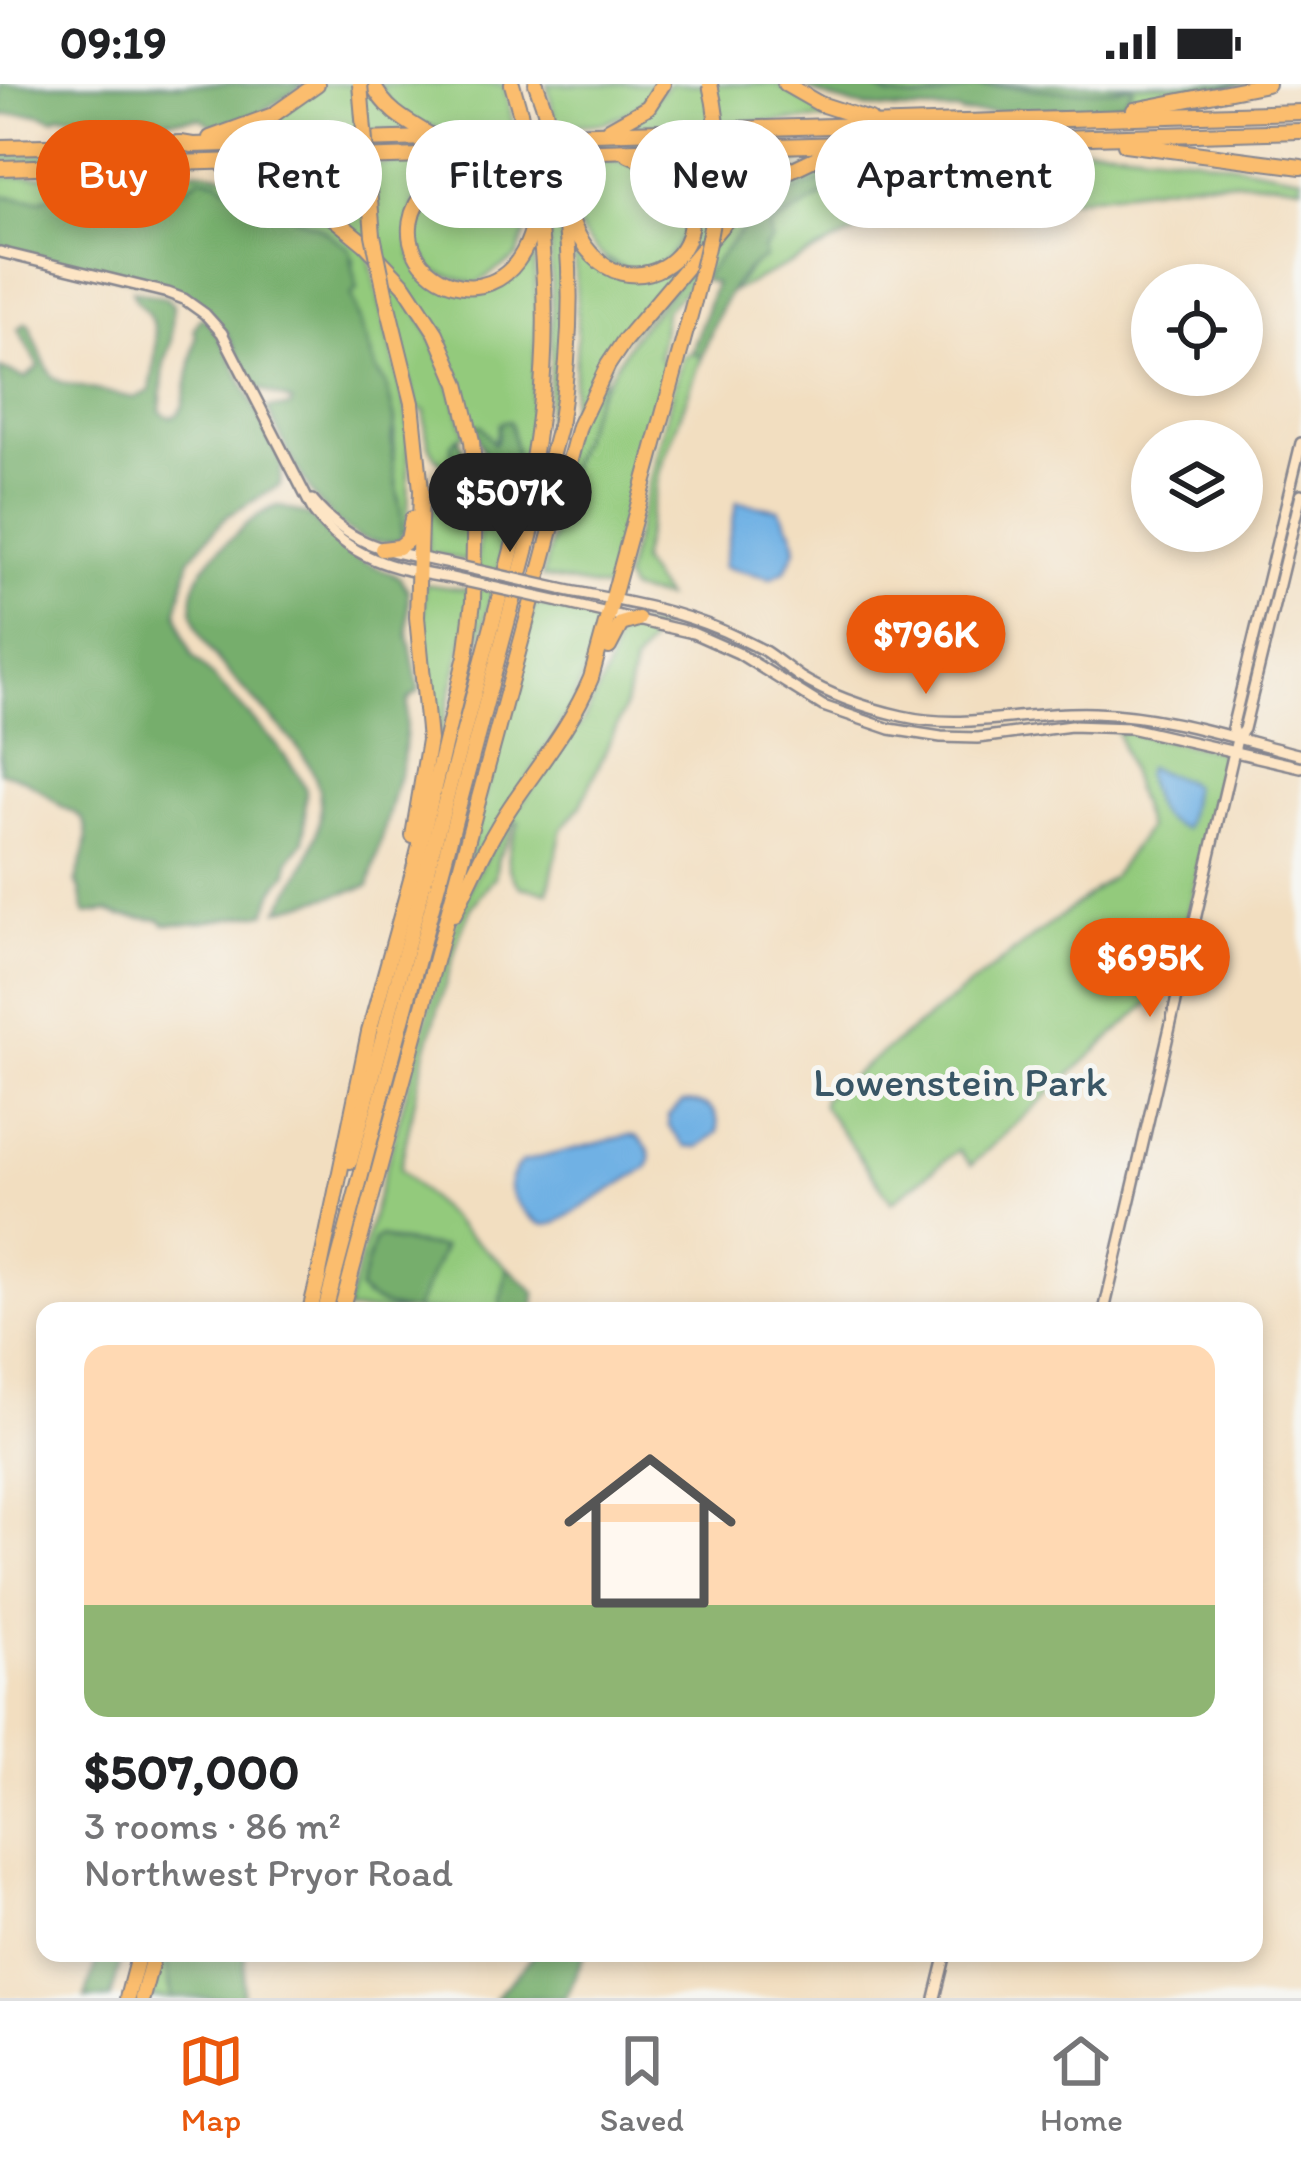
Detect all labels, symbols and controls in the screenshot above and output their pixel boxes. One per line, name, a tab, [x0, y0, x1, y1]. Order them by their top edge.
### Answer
text: 09:19	[60, 15, 167, 69]
chip: Buy	[36, 120, 190, 228]
chip: Rent	[214, 120, 382, 228]
chip: Filters	[406, 120, 606, 228]
chip: New	[630, 120, 791, 228]
chip: Apartment	[815, 120, 1095, 228]
map controls	[1131, 264, 1263, 552]
button: locate	[1131, 264, 1263, 396]
button: layers	[1131, 420, 1263, 552]
pin: $507K	[426, 453, 594, 555]
text: $507K	[456, 468, 564, 515]
pin: $796K	[842, 595, 1010, 697]
text: $796K	[873, 610, 979, 657]
pin: $695K	[1066, 918, 1234, 1020]
text: $695K	[1097, 933, 1203, 980]
park label: Lowenstein Park	[813, 1056, 1107, 1107]
icon: home	[542, 1423, 758, 1639]
text: $507,000	[84, 1741, 300, 1802]
text: 3 rooms · 86 m²	[84, 1802, 341, 1849]
text: Northwest Pryor Road	[84, 1849, 453, 1896]
tab: Map	[178, 2028, 244, 2139]
tab: Saved	[600, 2028, 684, 2139]
tab: Home	[1040, 2028, 1123, 2139]

